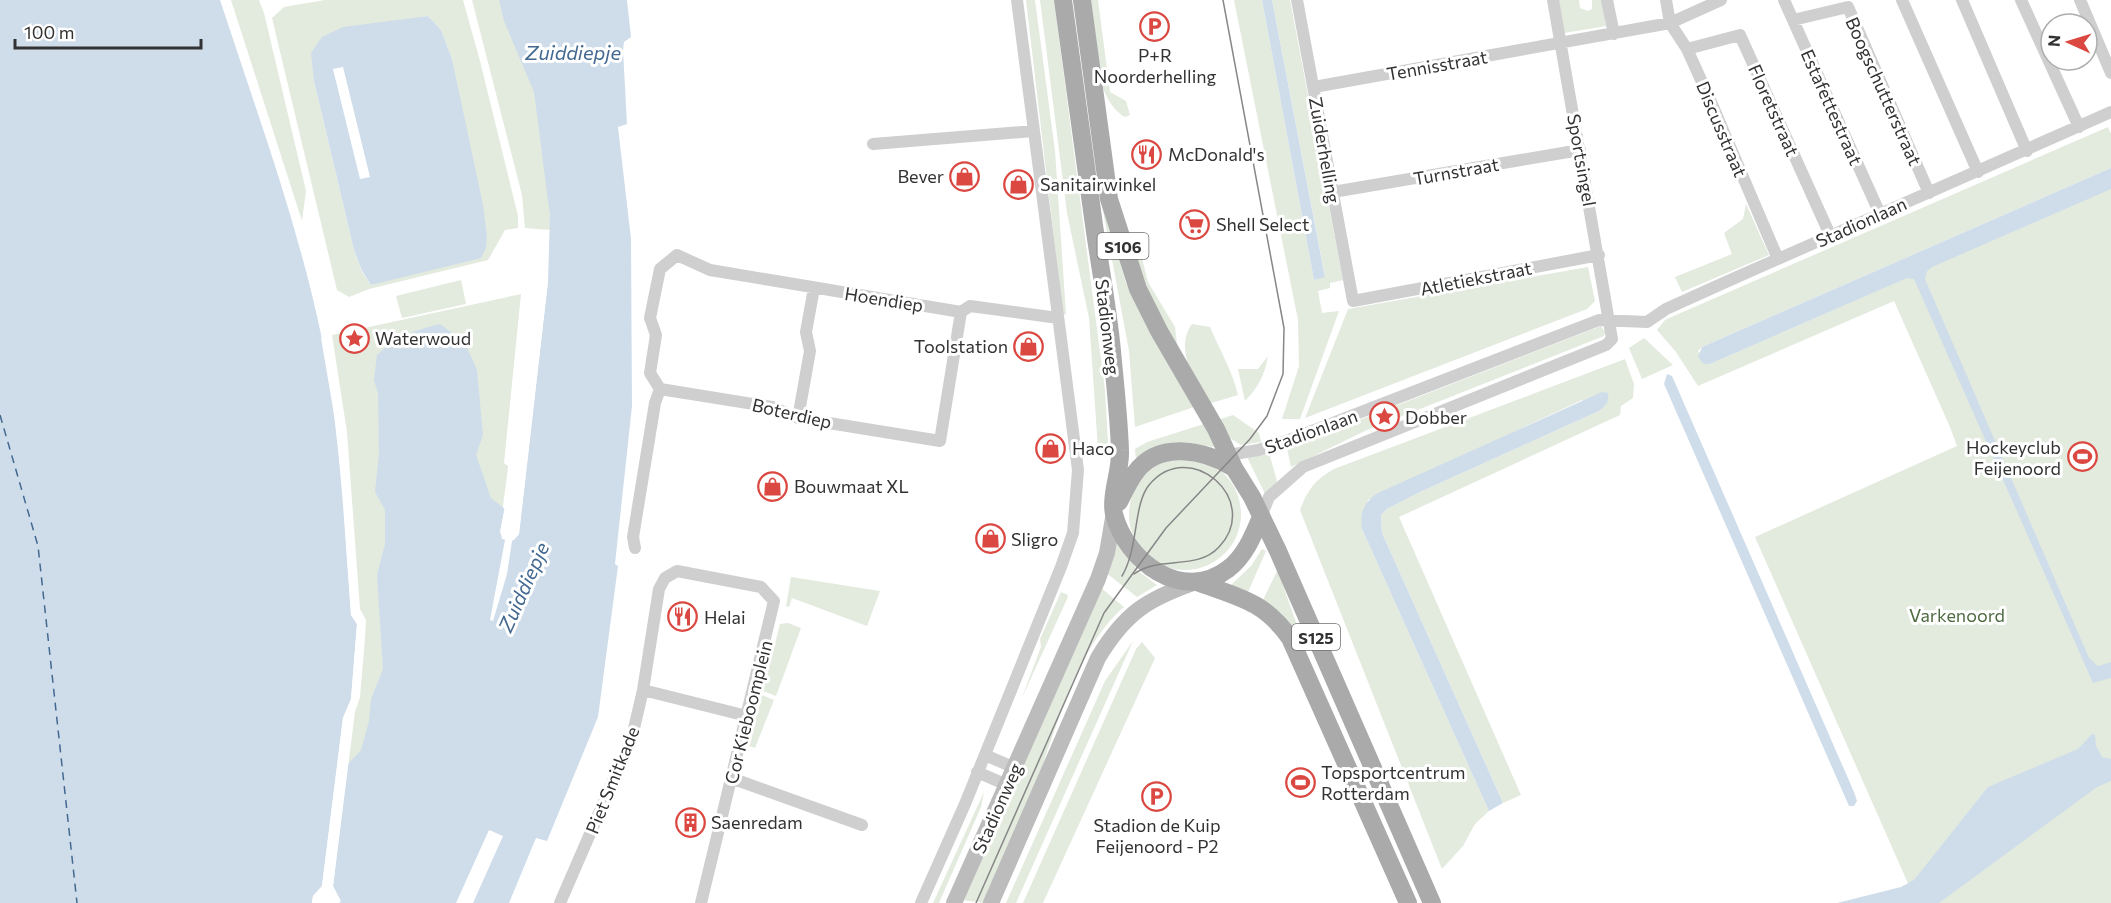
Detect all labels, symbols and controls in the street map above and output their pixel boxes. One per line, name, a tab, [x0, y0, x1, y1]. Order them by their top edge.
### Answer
parking icon: P+R Noorderhelling	[1139, 10, 1171, 42]
scale bar	[15, 12, 201, 50]
north arrow	[2039, 12, 2099, 72]
street label: Boogschutterstraat	[1841, 13, 1927, 169]
text: 100 m	[24, 21, 74, 43]
text: N	[2044, 34, 2063, 48]
water label: Zuiddiepje	[524, 40, 621, 64]
place label: P+R Noorderhelling	[1094, 44, 1217, 87]
street label: Tennisstraat	[1385, 45, 1489, 85]
street label: Estafettestraat	[1797, 46, 1867, 168]
street label: Floretstraat	[1744, 61, 1804, 159]
street label: Discusstraat	[1692, 78, 1752, 180]
street label: Zuiderhelling	[1305, 95, 1345, 205]
street label: Sportsingel	[1563, 112, 1601, 208]
restaurant icon: McDonald's	[1131, 138, 1163, 170]
place label: McDonald's	[1168, 143, 1265, 165]
street label: Turnstraat	[1412, 153, 1500, 189]
shop icon: Bever	[949, 160, 981, 192]
place label: Bever	[898, 165, 944, 187]
shop icon: Sanitairwinkel	[1003, 168, 1035, 200]
place label: Sanitairwinkel	[1040, 173, 1156, 195]
street label: Stadionlaan	[1812, 192, 1910, 252]
supermarket icon: Shell Select	[1179, 208, 1211, 240]
place label: Shell Select	[1216, 213, 1309, 235]
road number: S106	[1098, 233, 1148, 259]
street label: Atletiekstraat	[1418, 256, 1534, 300]
street label: Stadionweg	[1091, 278, 1125, 376]
street label: Hoendiep	[843, 282, 925, 316]
place icon: Waterwoud	[338, 322, 370, 354]
place label: Waterwoud	[375, 327, 471, 349]
shop icon: Toolstation	[1013, 330, 1045, 362]
place label: Toolstation	[914, 335, 1008, 357]
street label: Boterdiep	[750, 393, 834, 433]
place icon: Dobber	[1368, 401, 1400, 433]
street label: Stadionlaan	[1262, 404, 1360, 458]
place label: Dobber	[1405, 406, 1467, 428]
shop icon: Haco	[1035, 432, 1067, 464]
place label: Hockeyclub Feijenoord	[1966, 436, 2061, 479]
place label: Haco	[1072, 437, 1115, 459]
sports icon: Hockeyclub Feijenoord	[2066, 441, 2098, 473]
shop icon: Bouwmaat XL	[757, 470, 789, 502]
place label: Bouwmaat XL	[794, 475, 909, 497]
shop icon: Sligro	[974, 523, 1006, 555]
place label: Sligro	[1011, 528, 1058, 550]
water label: Zuiddiepje	[492, 538, 554, 637]
restaurant icon: Helai	[667, 601, 699, 633]
park label: Varkenoord	[1909, 604, 2005, 626]
place label: Helai	[704, 606, 746, 628]
road number: S125	[1292, 624, 1340, 650]
street label: Cor Kieboomplein	[719, 638, 777, 786]
street label: Piet Smitkade	[581, 723, 643, 837]
street label: Stadionweg	[967, 759, 1027, 857]
place label: Topsportcentrum Rotterdam	[1321, 761, 1465, 804]
sports icon: Topsportcentrum Rotterdam	[1284, 766, 1316, 798]
parking icon: Stadion de Kuip Feijenoord - P2	[1141, 780, 1173, 812]
building icon: Saenredam	[674, 806, 706, 838]
place label: Saenredam	[711, 811, 803, 833]
place label: Stadion de Kuip Feijenoord - P2	[1093, 814, 1221, 857]

